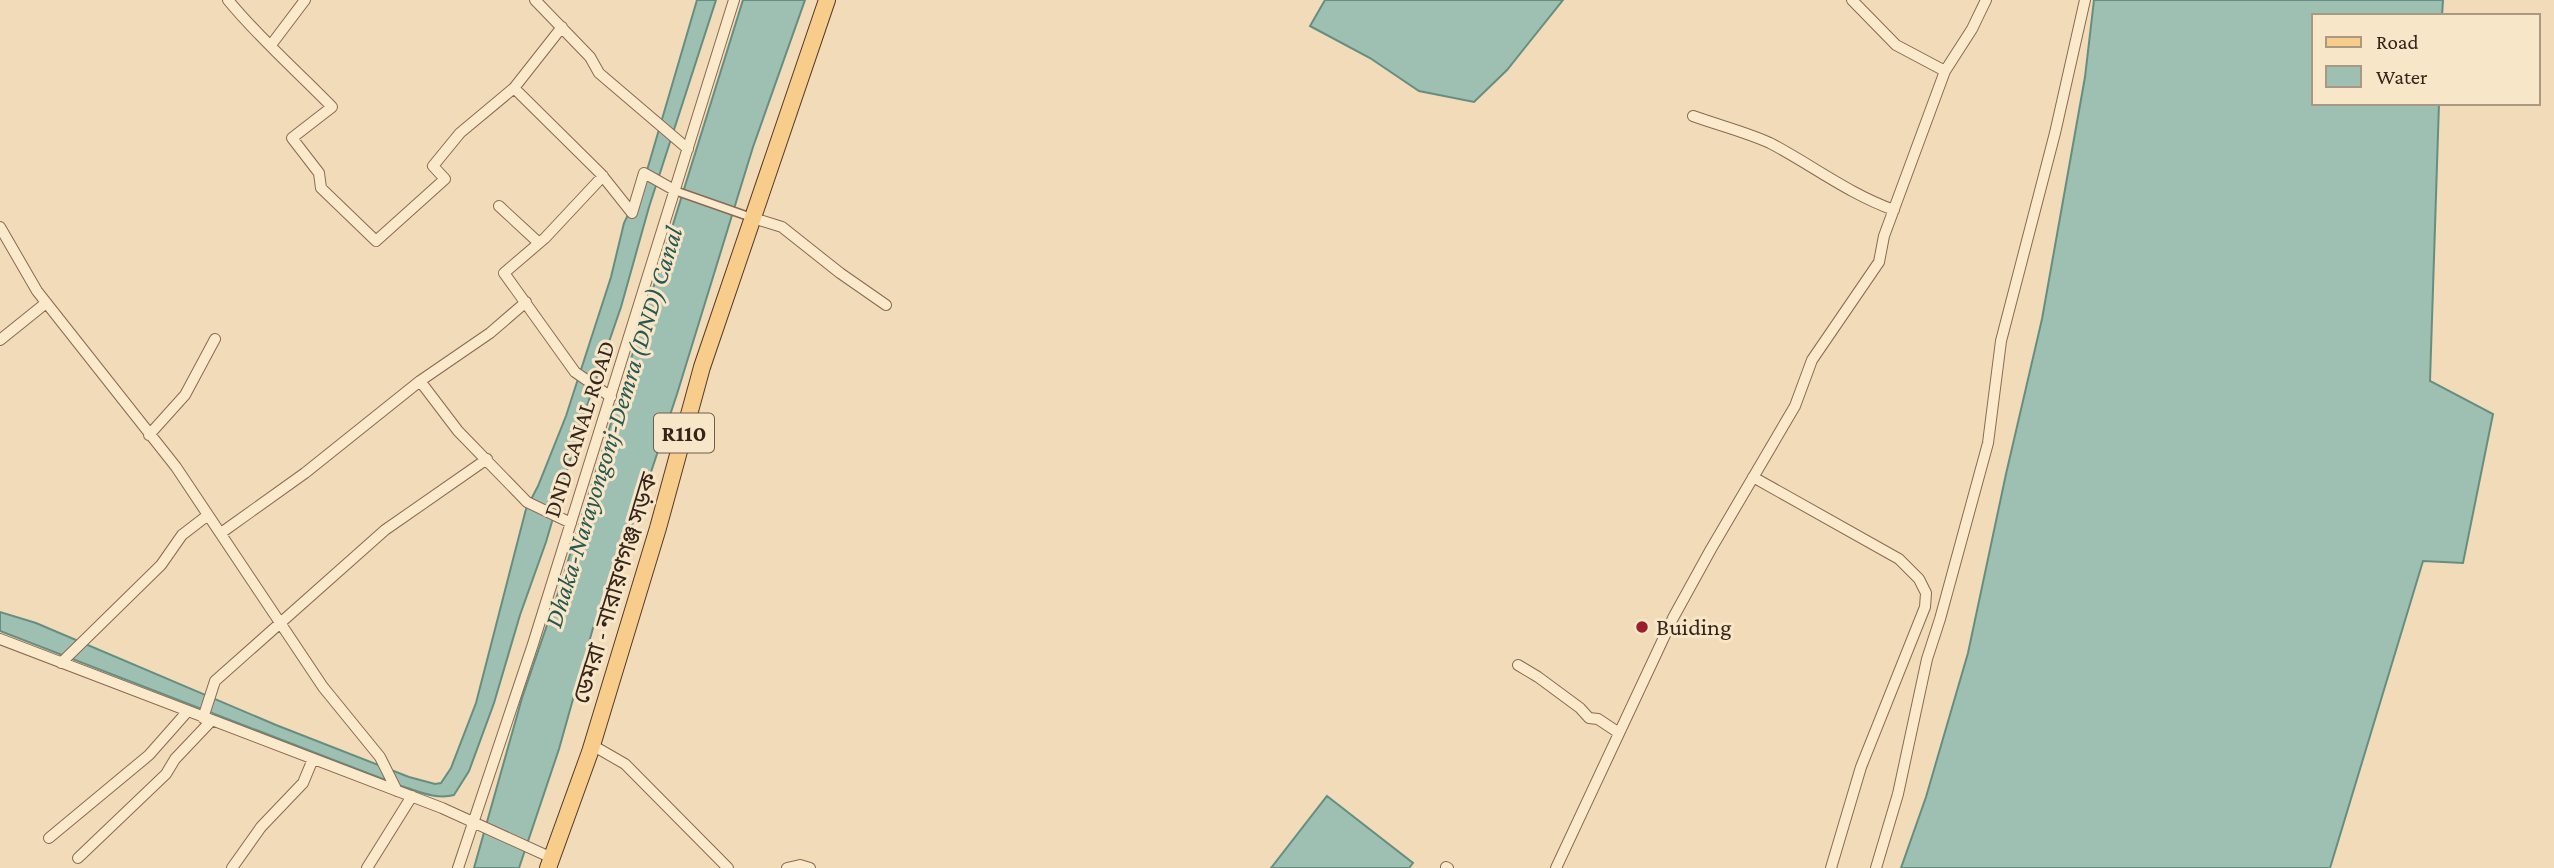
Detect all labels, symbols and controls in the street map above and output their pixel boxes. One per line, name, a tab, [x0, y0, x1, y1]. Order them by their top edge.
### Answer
legend	[2312, 14, 2540, 105]
text: Road	[2376, 30, 2419, 54]
text: Water	[2376, 65, 2428, 89]
water label: Dhaka-Narayongonj-Demra (DND) Canal	[539, 223, 689, 631]
street label: DND CANAL ROAD	[537, 337, 620, 521]
road number: R110	[654, 414, 714, 452]
street label: ডেমরা - নারায়ণগঞ্জ সড়ক	[567, 469, 663, 707]
place label: Buiding	[1656, 613, 1732, 640]
marker: Buiding	[1634, 619, 1650, 635]

